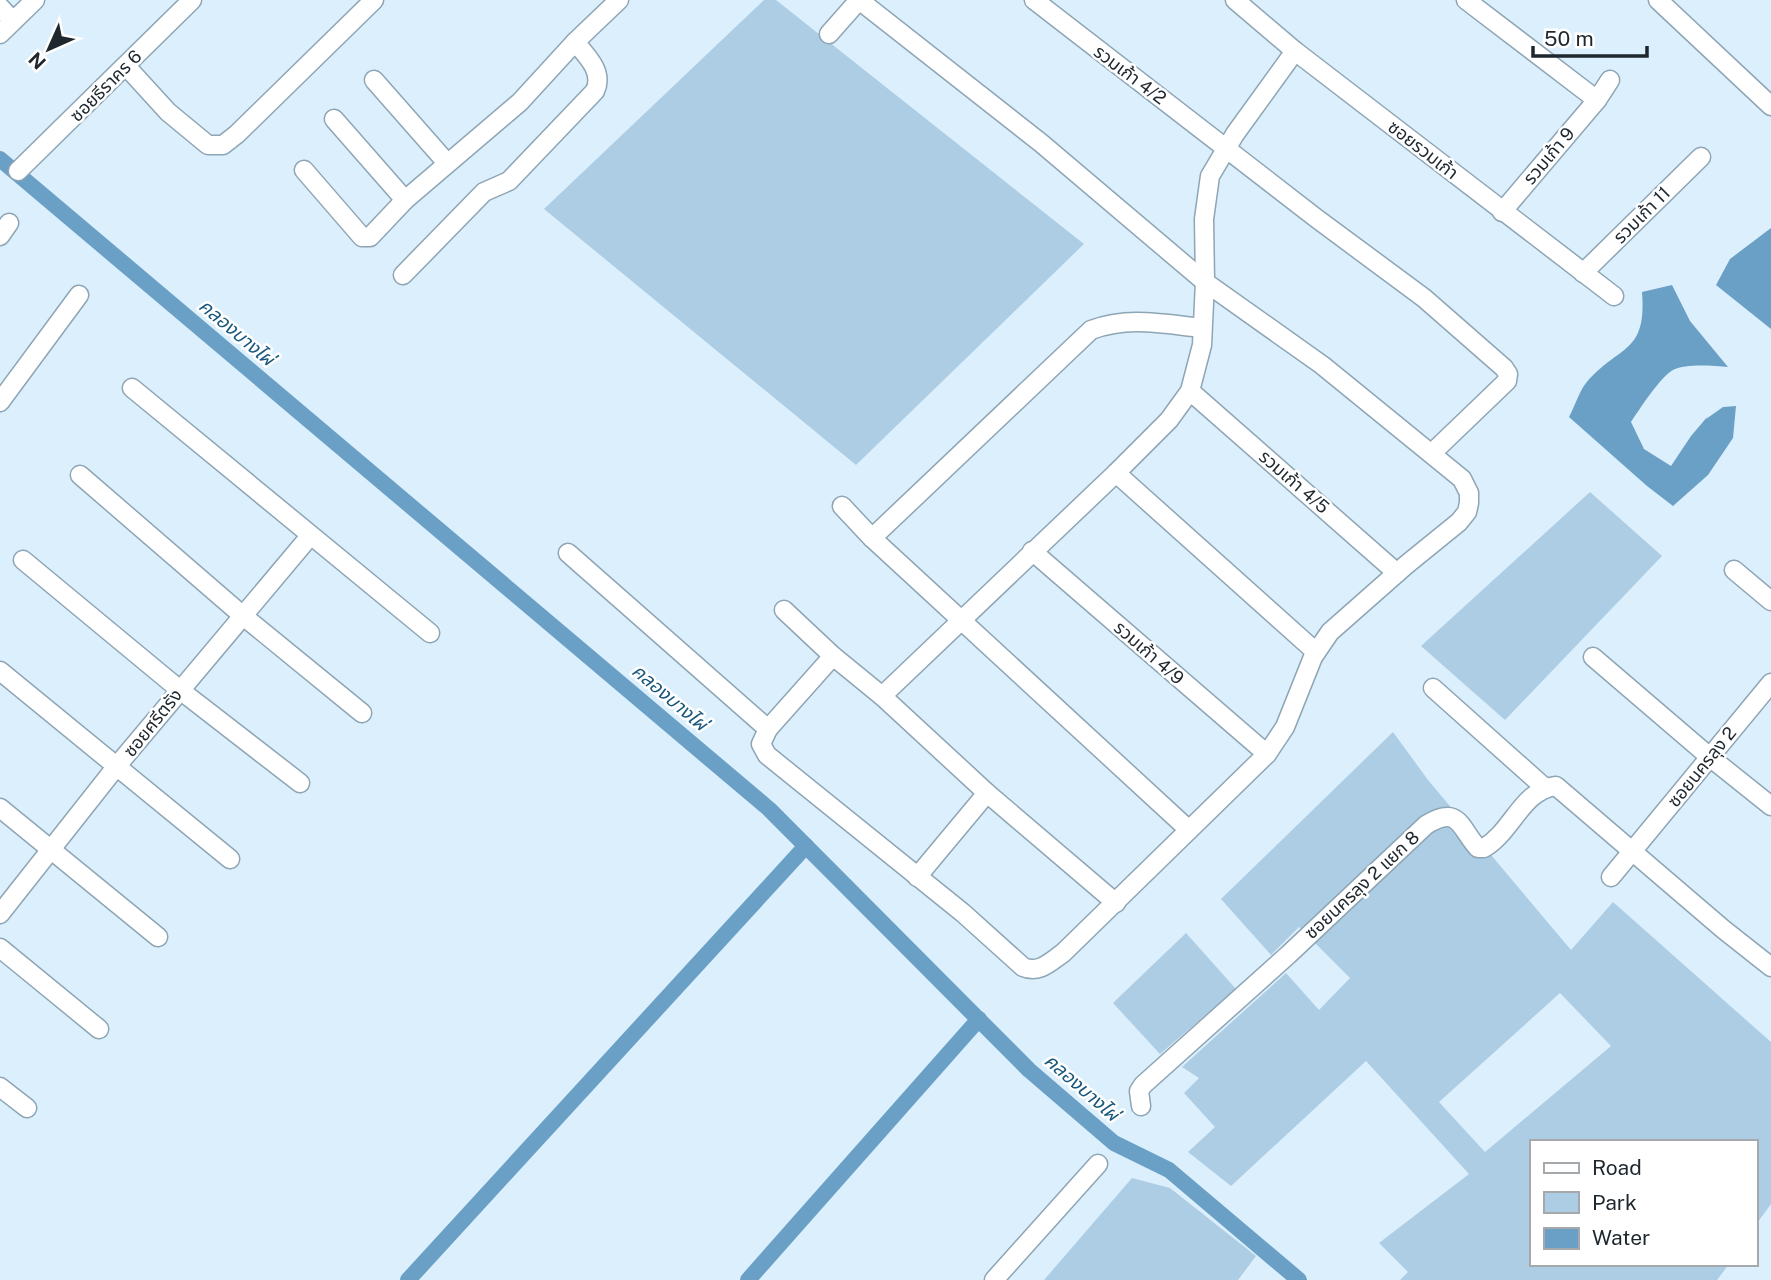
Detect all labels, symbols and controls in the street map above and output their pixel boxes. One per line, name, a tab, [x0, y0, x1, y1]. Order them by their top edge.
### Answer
north arrow	[14, 14, 84, 84]
scale bar	[1533, 14, 1647, 58]
text: 50 m	[1544, 26, 1594, 51]
street label: รวมเก้า 4/2	[1090, 41, 1170, 109]
street label: ซอยธีราคร 6	[66, 46, 146, 126]
text: N	[24, 48, 50, 74]
street label: ซอยรวมเก้า	[1384, 116, 1463, 183]
street label: รวมเก้า 9	[1519, 123, 1578, 188]
street label: รวมเก้า 11	[1609, 182, 1674, 247]
water label: คลองบางไผ่	[195, 294, 281, 372]
street label: รวมเก้า 4/5	[1255, 446, 1334, 518]
street label: รวมเก้า 4/9	[1110, 617, 1188, 689]
water label: คลองบางไผ่	[628, 659, 714, 737]
street label: ซอยศรีตรัง	[119, 685, 186, 761]
street label: ซอยนครลุง 2	[1663, 722, 1741, 812]
street label: ซอยนครลุง 2 แยก 8	[1300, 826, 1424, 944]
water label: คลองบางไผ่	[1040, 1049, 1126, 1127]
legend	[1530, 1140, 1757, 1266]
text: Road	[1592, 1155, 1642, 1180]
text: Park	[1592, 1190, 1637, 1215]
text: Water	[1592, 1225, 1650, 1250]

